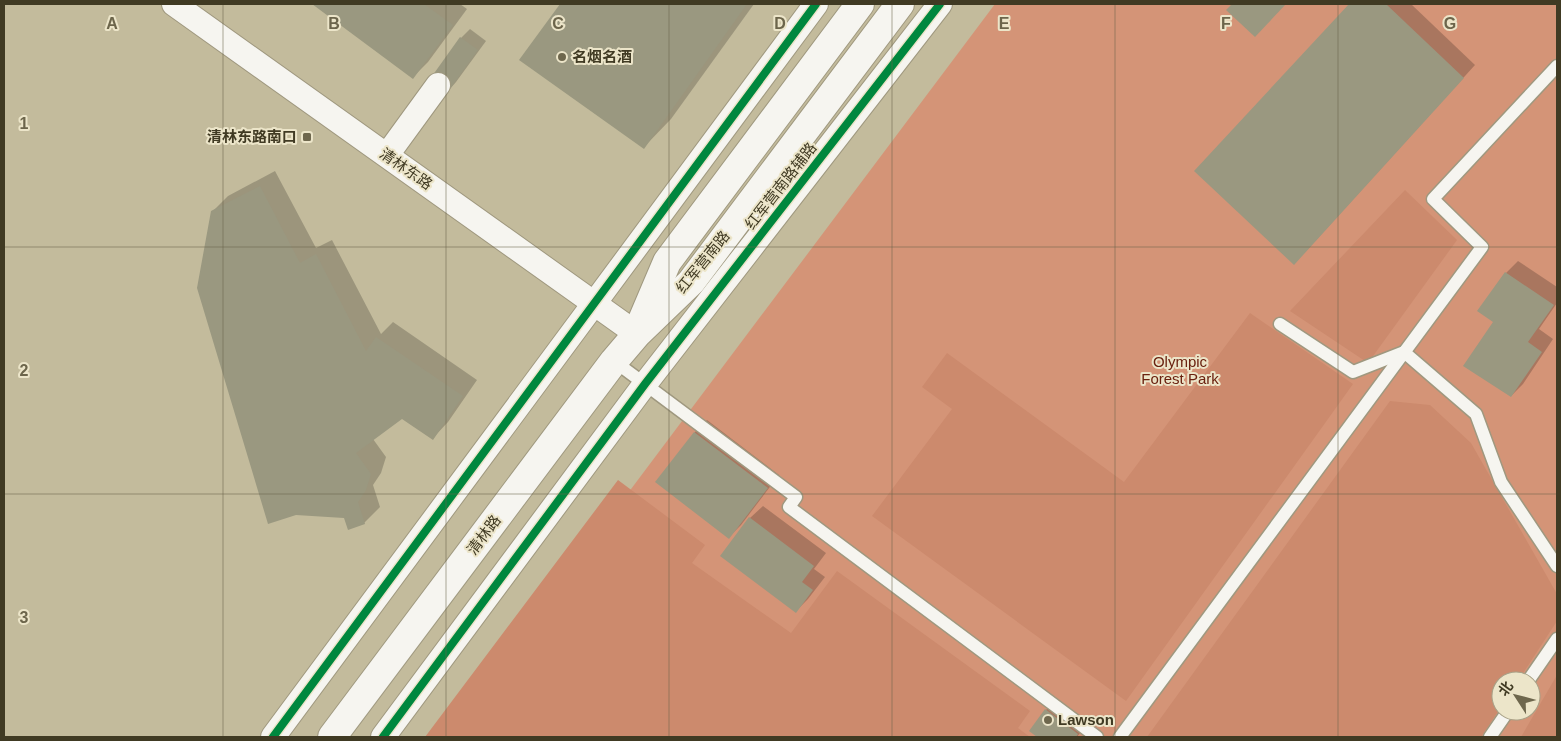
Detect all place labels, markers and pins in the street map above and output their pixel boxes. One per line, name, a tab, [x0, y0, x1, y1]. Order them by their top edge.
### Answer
place label: 名烟名酒	[572, 48, 632, 65]
marker: 名烟名酒	[556, 51, 568, 63]
place label: 清林东路南口	[207, 128, 297, 145]
marker: 清林东路南口	[301, 131, 313, 143]
place label: Lawson	[1058, 711, 1114, 728]
marker: Lawson	[1042, 714, 1054, 726]

